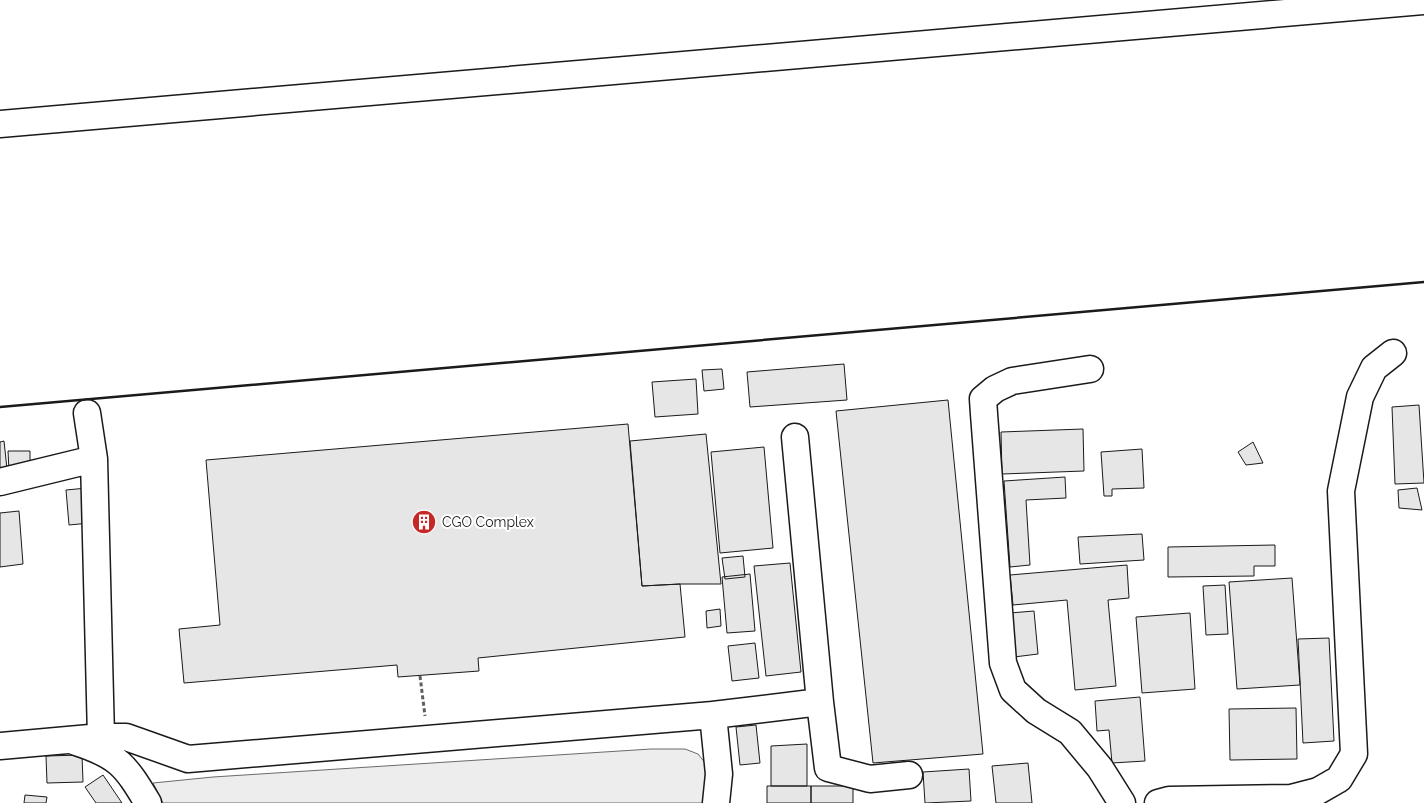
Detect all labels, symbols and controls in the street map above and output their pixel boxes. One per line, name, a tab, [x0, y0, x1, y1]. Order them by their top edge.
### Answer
building icon: CGO Complex	[411, 509, 437, 535]
place label: CGO Complex	[442, 514, 534, 530]

